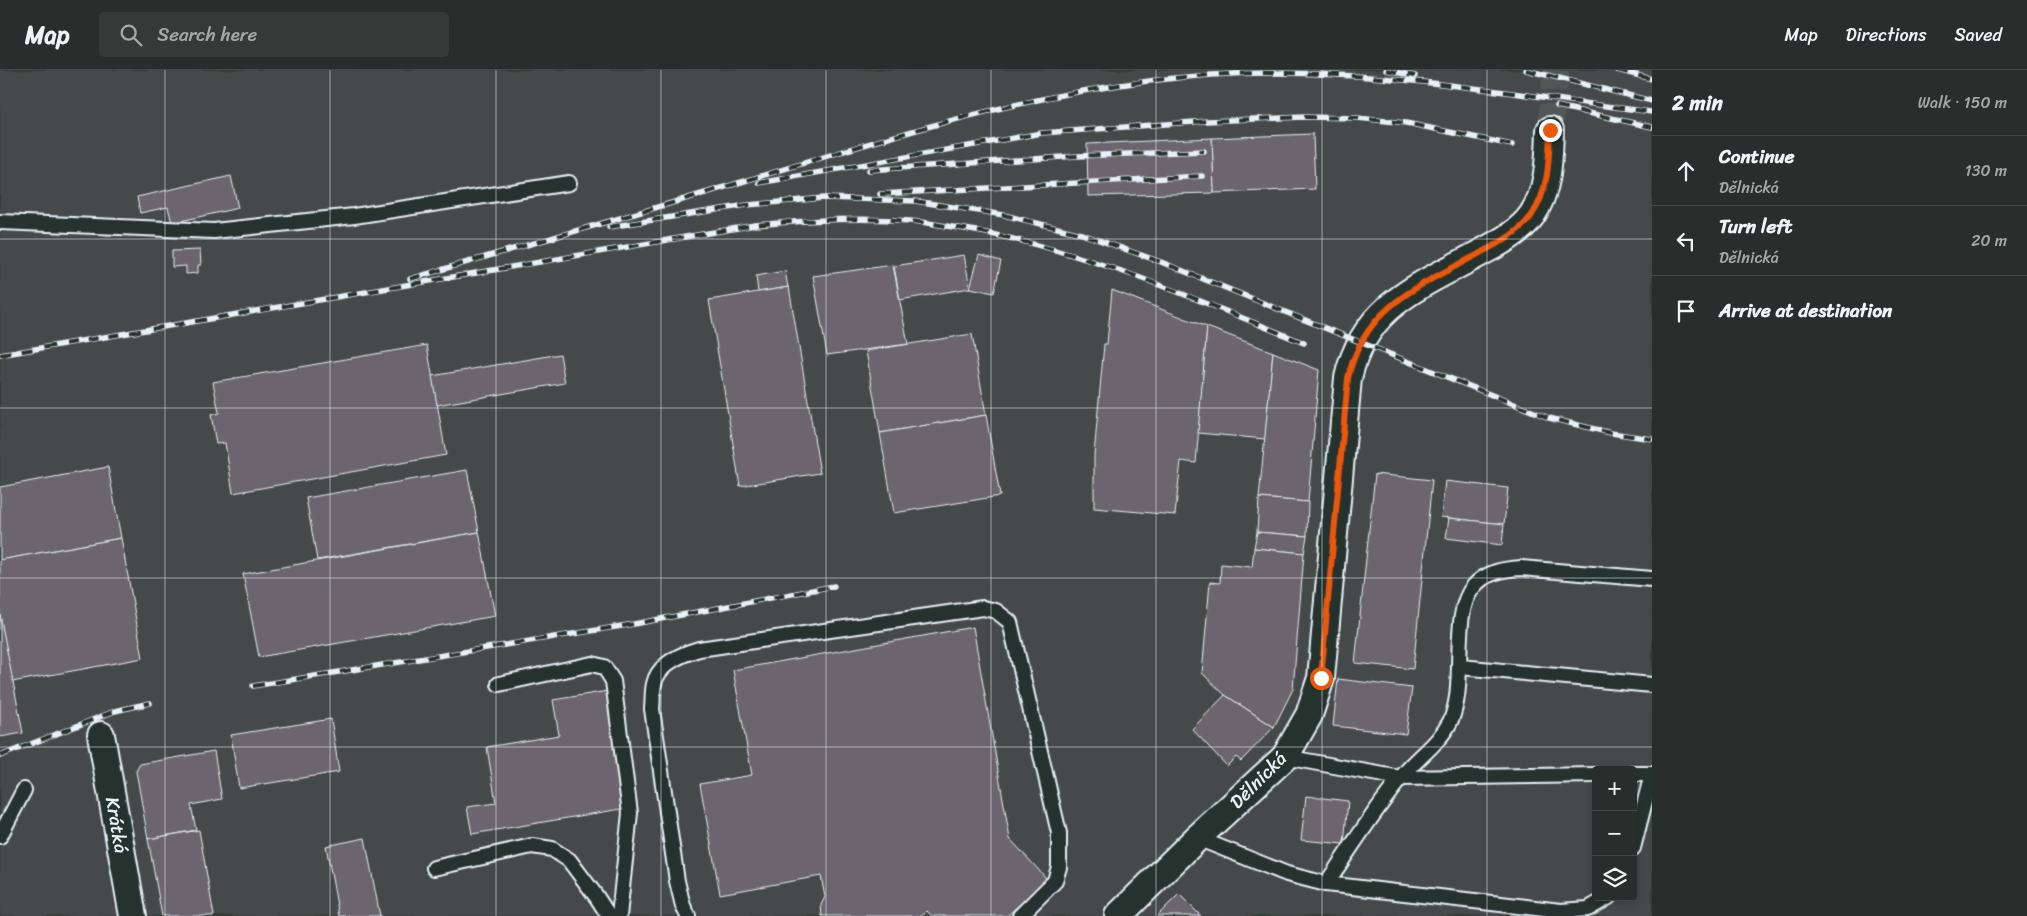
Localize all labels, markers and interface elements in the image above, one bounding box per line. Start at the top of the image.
search box [99,12,449,57]
text: Map [25,14,69,56]
text: Search here [157,18,257,51]
text: Map [1785,19,1818,51]
text: Directions [1846,19,1927,51]
text: Saved [1955,19,2002,51]
icon: search [117,21,145,49]
text: 2 min [1672,84,1723,122]
text: Walk · 150 m [1918,88,2007,117]
route end [1539,119,1562,142]
text: Continue [1719,140,1795,173]
text: 130 m [1965,156,2007,185]
icon: ahead [1672,157,1700,185]
text: Dělnická [1719,173,1779,202]
text: Turn left [1719,210,1792,243]
text: 20 m [1971,226,2007,255]
icon: left [1672,227,1700,255]
text: Dělnická [1719,243,1779,272]
text: Arrive at destination [1719,294,1892,327]
icon: arrive [1672,297,1700,325]
route start [1310,667,1333,690]
street label: Dělnická [1221,743,1295,817]
map controls [1592,766,1637,901]
button: + [1592,766,1637,811]
street label: Krátká [96,794,138,856]
button: − [1592,811,1637,856]
button: layers [1592,856,1637,901]

